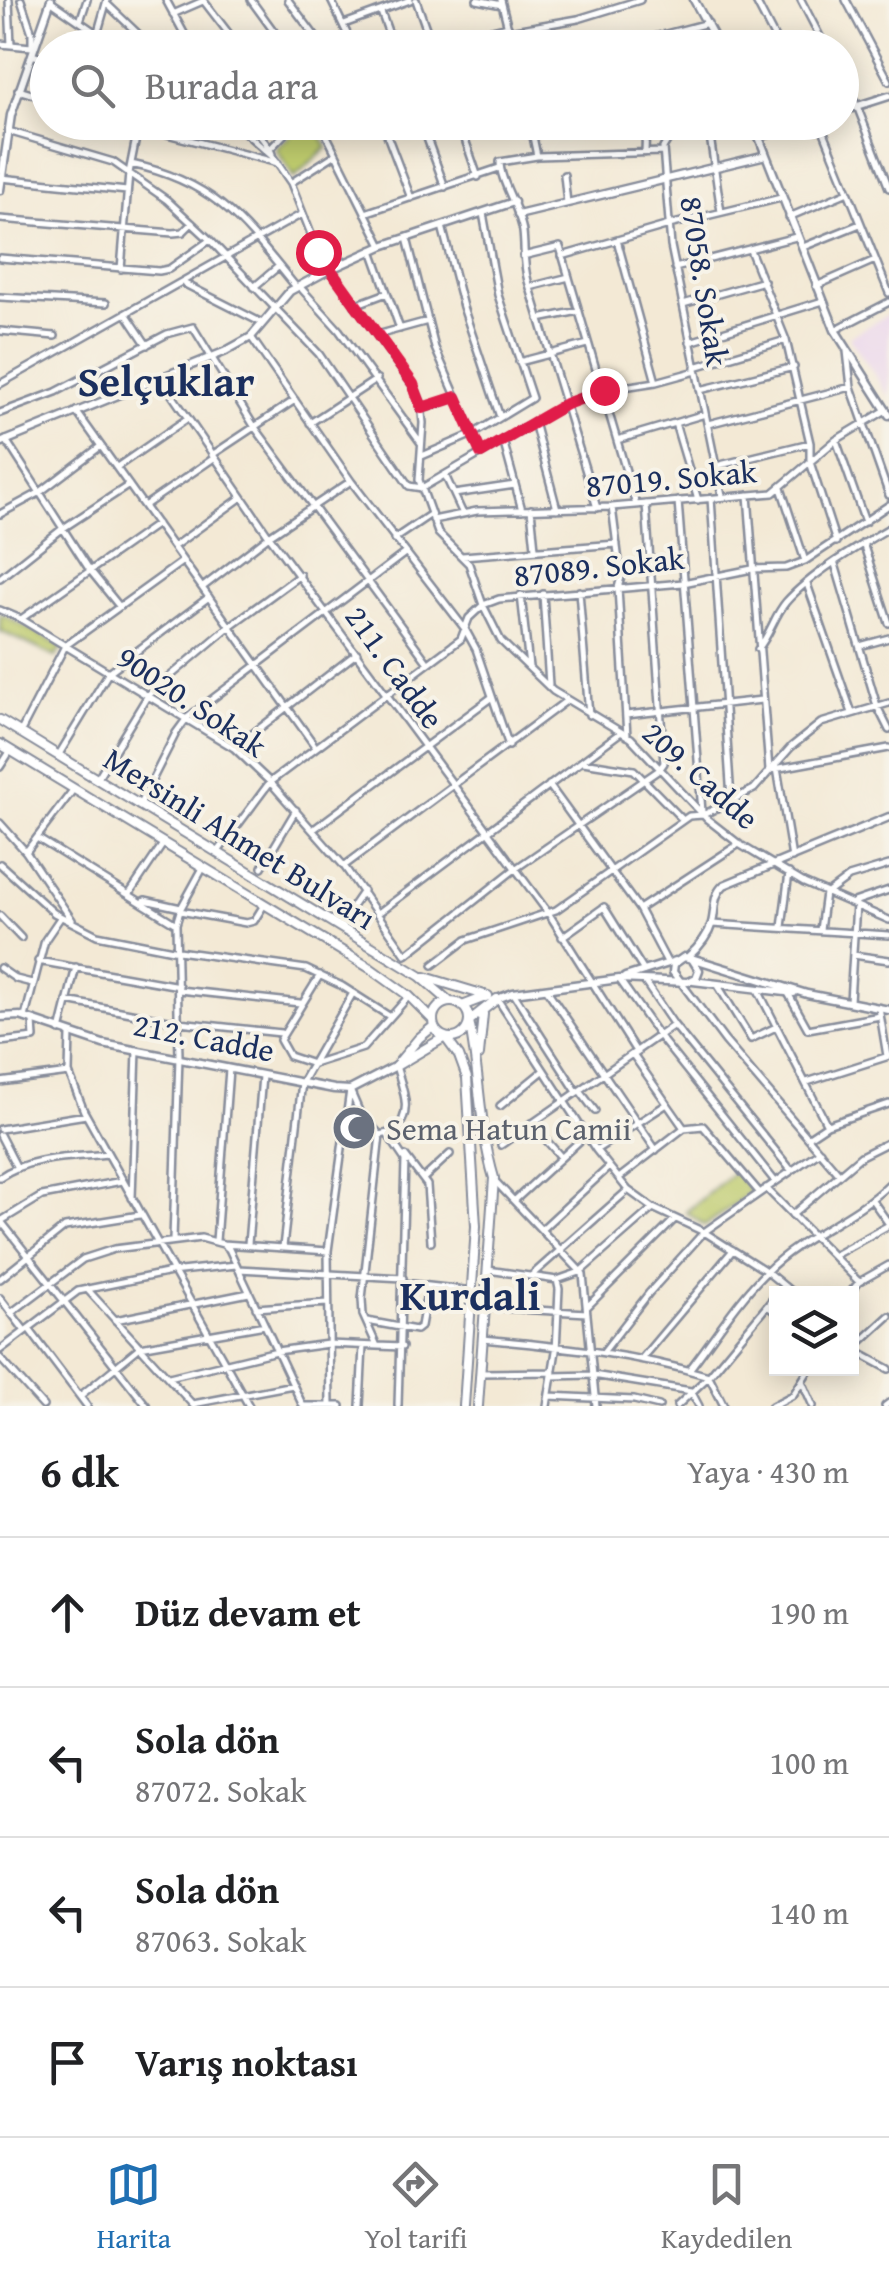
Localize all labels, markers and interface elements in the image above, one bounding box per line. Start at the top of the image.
search box [30,30,859,140]
text: Burada ara [145,57,318,113]
icon: search [65,58,120,113]
street label: 87058. Sokak [668,193,742,370]
route start [296,230,342,276]
district label: Selçuklar [78,350,254,411]
route end [582,368,628,414]
street label: 87019. Sokak [584,447,759,509]
street label: 87089. Sokak [511,534,687,598]
street label: 211. Cadde [334,595,456,739]
street label: 90020. Sokak [108,634,277,769]
street label: 209. Cadde [632,710,770,840]
street label: Mersinli Ahmet Bulvarı [95,735,385,941]
street label: 212. Cadde [129,1000,279,1074]
mosque icon: Sema Hatun Camii [331,1105,377,1151]
place label: Sema Hatun Camii [386,1105,632,1152]
district label: Kurdali [399,1264,541,1325]
map controls [769,1286,859,1376]
button: layers [769,1286,859,1376]
text: 6 dk [40,1441,119,1502]
text: Yaya · 430 m [687,1448,849,1495]
text: Düz devam et [135,1584,361,1640]
icon: ahead [40,1585,95,1640]
text: 190 m [770,1589,849,1636]
text: Sola dön [135,1711,279,1767]
icon: left [40,1735,95,1790]
text: 100 m [770,1739,849,1786]
text: 87072. Sokak [135,1767,306,1814]
text: Sola dön [135,1861,279,1917]
icon: left [40,1885,95,1940]
text: 140 m [770,1889,849,1936]
text: 87063. Sokak [135,1917,306,1964]
text: Varış noktası [135,2034,358,2090]
icon: arrive [40,2035,95,2090]
tab: Harita [97,2157,171,2258]
tab: Yol tarifi [365,2157,467,2258]
tab: Kaydedilen [661,2157,792,2258]

